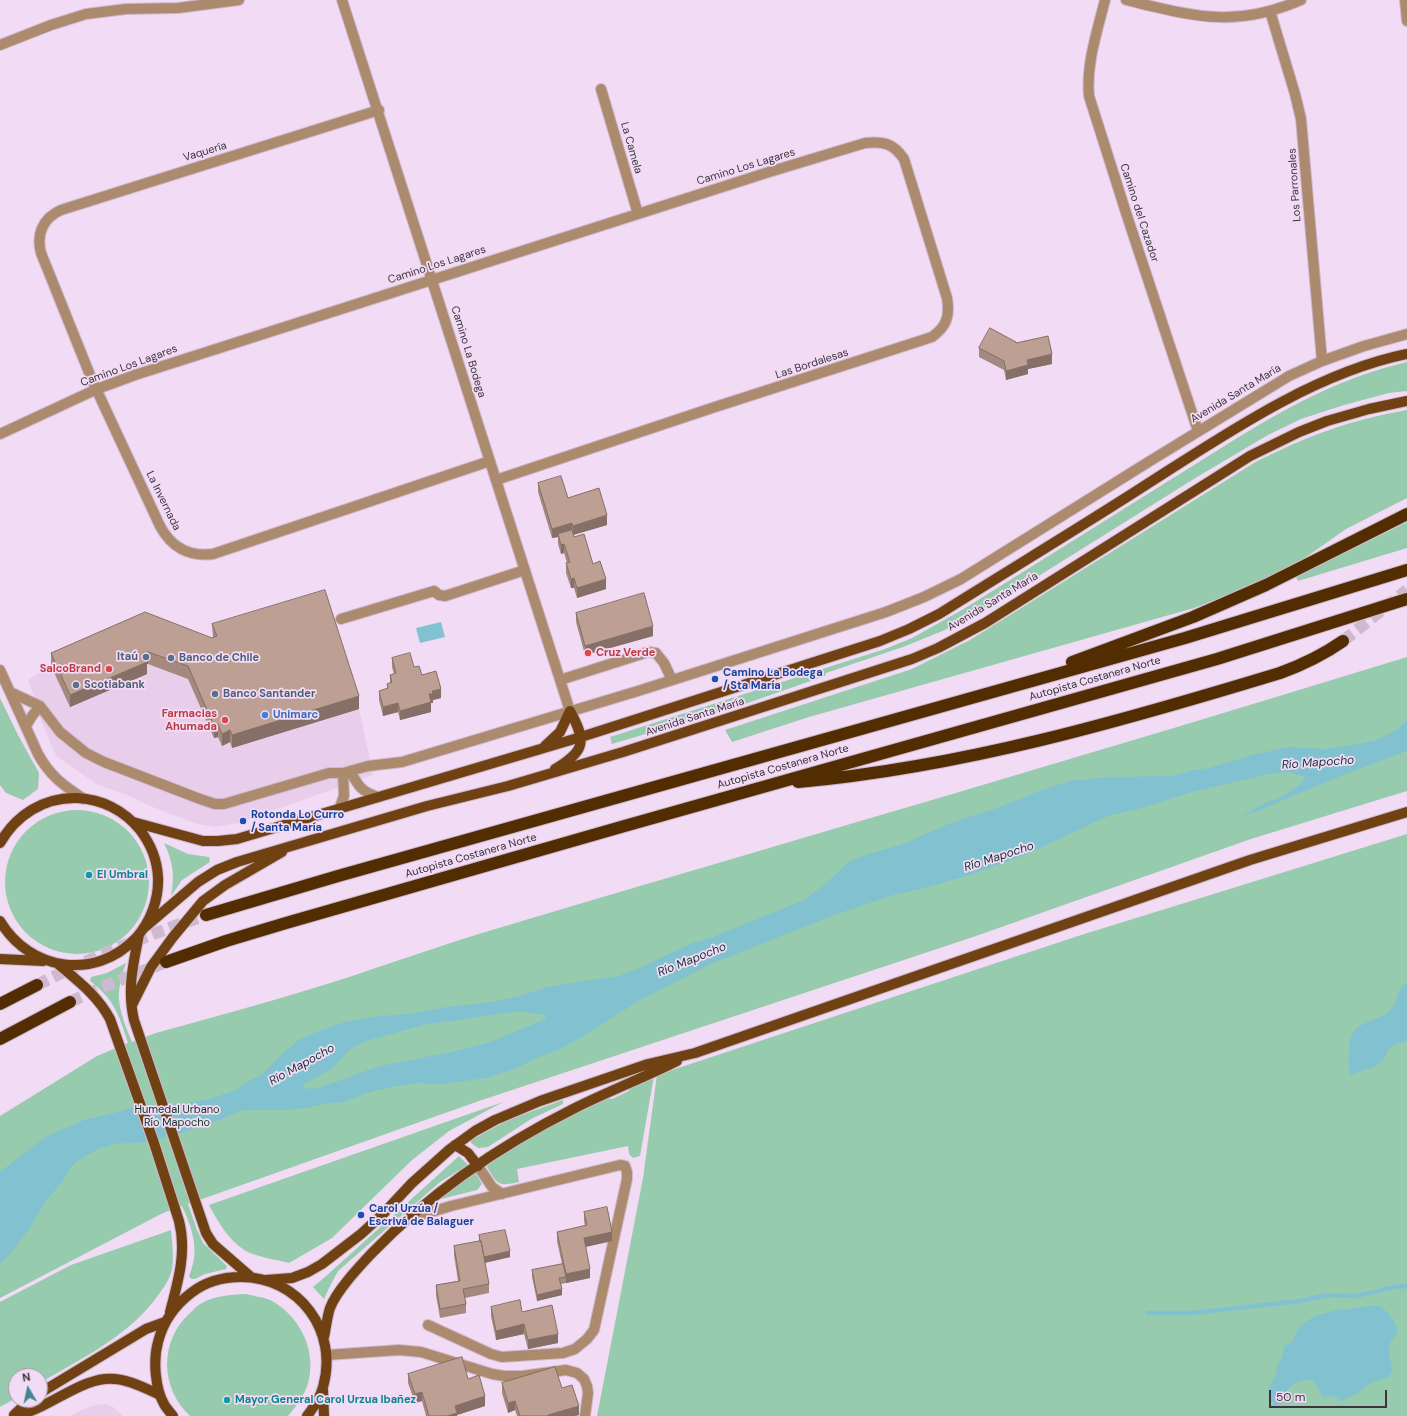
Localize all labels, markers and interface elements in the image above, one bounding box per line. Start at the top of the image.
street label: La Camela [617,121,645,175]
street label: Vaquería [182,139,228,165]
street label: Camino Los Lagares [695,146,797,188]
street label: Los Parronales [1286,148,1304,222]
street label: Camino del Cazador [1117,162,1161,264]
street label: Camino Los Lagares [386,243,488,287]
street label: Camino La Bodega [448,305,488,399]
street label: Camino Los Lagares [79,342,179,390]
street label: Las Bordalesas [774,346,850,382]
street label: Avenida Santa María [1188,362,1284,426]
street label: La Invernada [143,469,183,533]
street label: Avenida Santa María [945,570,1041,634]
place label: Cruz Verde [596,646,655,660]
marker: Cruz Verde [583,648,593,658]
place label: Itaú [117,650,138,664]
place label: Banco de Chile [179,651,259,665]
marker: Itaú [141,652,151,662]
marker: Banco de Chile [166,653,176,663]
street label: Autopista Costanera Norte [1028,654,1162,704]
place label: SalcoBrand [40,662,101,676]
marker: SalcoBrand [104,664,114,674]
place label: Camino La Bodega / Sta María [723,666,823,692]
marker: Camino La Bodega / Sta María [710,674,720,684]
place label: Scotiabank [84,678,145,692]
marker: Scotiabank [71,680,81,690]
place label: Banco Santander [223,687,315,701]
marker: Banco Santander [210,689,220,699]
street label: Avenida Santa María [644,695,746,739]
place label: Farmacias Ahumada [162,707,217,733]
place label: Unimarc [273,708,318,722]
marker: Unimarc [260,710,270,720]
marker: Farmacias Ahumada [220,715,230,725]
street label: Autopista Costanera Norte [716,742,850,792]
water label: Río Mapocho [1281,753,1355,773]
place label: Rotonda Lo Curro / Santa María [251,808,344,834]
marker: Rotonda Lo Curro / Santa María [238,816,248,826]
street label: Autopista Costanera Norte [404,831,538,881]
water label: Río Mapocho [962,839,1036,875]
place label: El Umbral [97,868,148,882]
marker: El Umbral [84,870,94,880]
water label: Río Mapocho [656,940,728,980]
water label: Río Mapocho [267,1041,337,1089]
park label: Humedal Urbano Río Mapocho [134,1103,220,1129]
place label: Carol Urzúa / Escrivá de Balaguer [369,1202,474,1228]
marker: Carol Urzúa / Escrivá de Balaguer [356,1210,366,1220]
north arrow [8,1368,48,1408]
text: N [21,1370,31,1385]
scale bar [1271,1382,1389,1408]
text: 50 m [1276,1389,1305,1405]
place label: Mayor General Carol Urzua Ibañez [235,1393,416,1407]
marker: Mayor General Carol Urzua Ibañez [222,1395,232,1405]

